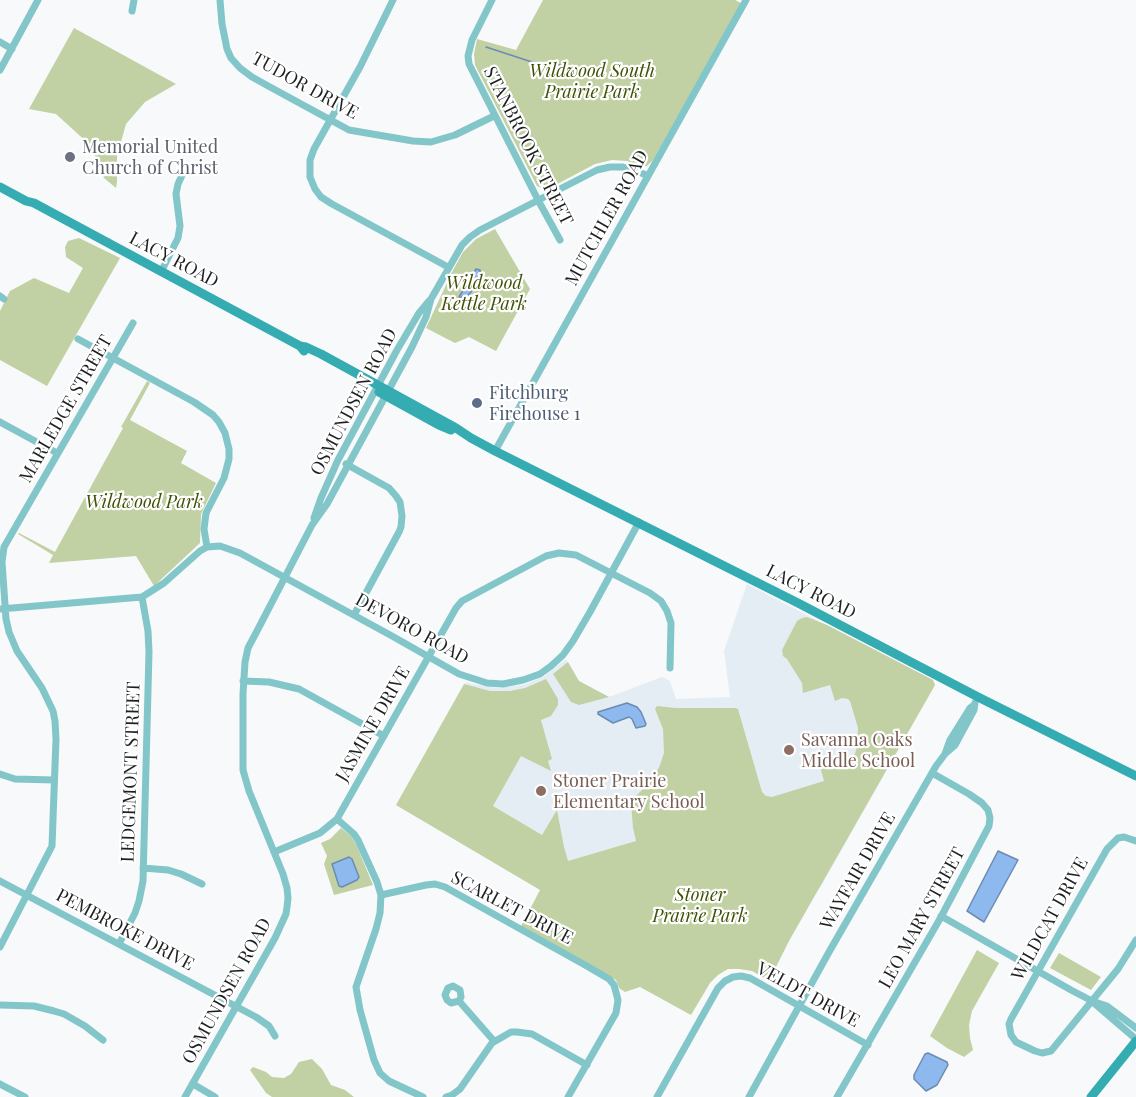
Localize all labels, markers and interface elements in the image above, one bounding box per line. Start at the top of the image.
street label: TUDOR DRIVE [248,48,362,124]
park label: Wildwood South Prairie Park [529,60,655,103]
street label: STANBROOK STREET [479,63,577,229]
place label: Memorial United Church of Christ [82,136,218,178]
street label: MUTCHLER ROAD [561,146,653,290]
marker: Memorial United Church of Christ [63,150,77,164]
street label: LACY ROAD [126,227,222,293]
park label: Wildwood Kettle Park [441,272,527,314]
street label: OSMUNDSEN ROAD [306,325,402,479]
street label: MARLEDGE STREET [15,331,117,487]
place label: Fitchburg Firehouse 1 [489,382,580,424]
marker: Fitchburg Firehouse 1 [470,396,484,410]
park label: Wildwood Park [85,491,203,513]
street label: LACY ROAD [762,560,860,624]
street label: DEVORO ROAD [352,589,472,669]
street label: JASMINE DRIVE [331,662,415,786]
street label: LEDGEMONT STREET [117,681,145,863]
place label: Savanna Oaks Middle School [801,729,915,771]
marker: Savanna Oaks Middle School [782,743,796,757]
place label: Stoner Prairie Elementary School [553,770,705,812]
marker: Stoner Prairie Elementary School [534,784,548,798]
street label: WAYFAIR DRIVE [816,808,900,934]
street label: LEO MARY STREET [874,844,970,992]
street label: WILDCAT DRIVE [1007,854,1093,984]
street label: SCARLET DRIVE [447,867,577,949]
street label: PEMBROKE DRIVE [52,884,198,976]
park label: Stoner Prairie Park [653,884,747,926]
street label: OSMUNDSEN ROAD [178,914,276,1068]
street label: VELDT DRIVE [753,958,863,1032]

